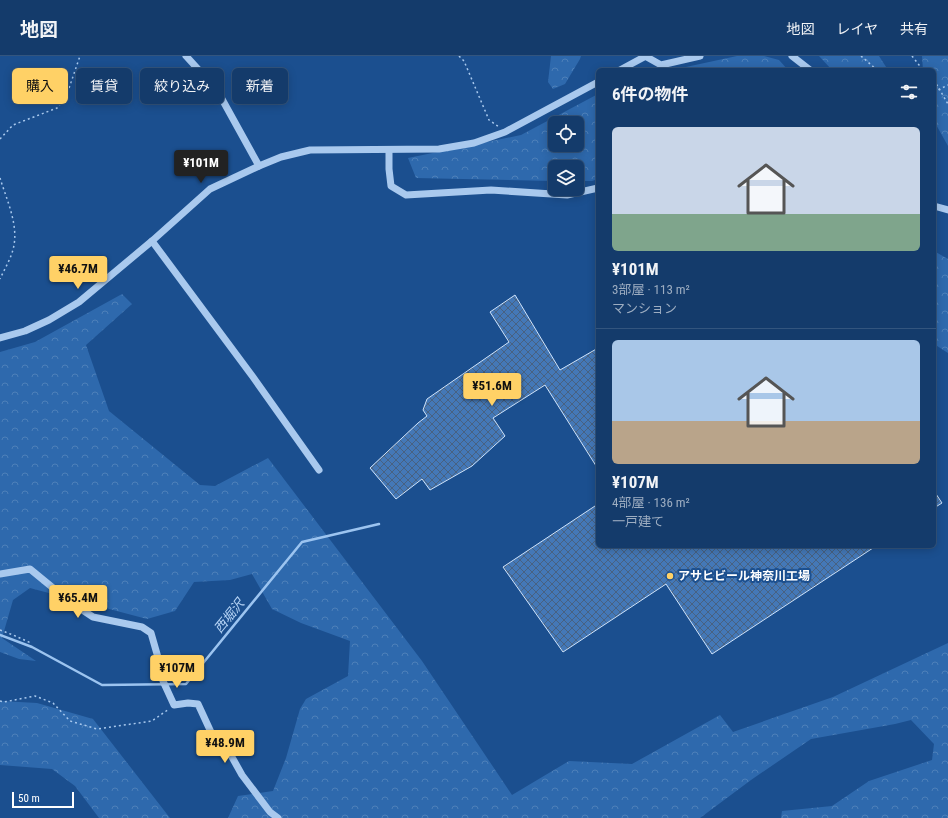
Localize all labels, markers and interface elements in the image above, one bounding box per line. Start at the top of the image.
text: 地図 [20,18,58,41]
text: 地図 [786,21,814,37]
text: レイヤ [836,21,878,37]
text: 共有 [900,21,928,37]
chip: 購入 [12,68,68,104]
chip: 賃貸 [76,68,132,104]
chip: 絞り込み [140,68,224,104]
chip: 新着 [232,68,288,104]
icon: filters [898,81,920,103]
text: 6件の物件 [612,84,689,104]
map controls [548,116,584,196]
button: locate [548,116,584,152]
pin: ¥101M [173,150,229,184]
icon: home [730,153,802,225]
text: ¥101M [183,155,219,170]
button: layers [548,160,584,196]
pin: ¥46.7M [45,256,111,290]
text: ¥101M [612,259,659,279]
text: ¥46.7M [58,261,98,276]
text: 3部屋 · 113 m² [612,282,690,297]
text: マンション [612,301,677,316]
icon: home [730,366,802,438]
pin: ¥51.6M [459,373,525,407]
text: ¥51.6M [472,378,512,393]
text: ¥107M [612,472,659,492]
text: 4部屋 · 136 m² [612,495,690,510]
text: 一戸建て [612,514,664,529]
place label: アサヒビール神奈川工場 [678,569,810,583]
marker: アサヒビール神奈川工場 [665,571,675,581]
pin: ¥65.4M [45,585,111,619]
text: ¥65.4M [58,590,98,605]
water label: 西堀沢 [211,595,248,636]
pin: ¥107M [149,655,205,689]
text: ¥107M [159,660,195,675]
pin: ¥48.9M [192,730,258,764]
text: ¥48.9M [205,735,245,750]
scale bar [12,790,74,809]
text: 50 m [18,792,40,805]

